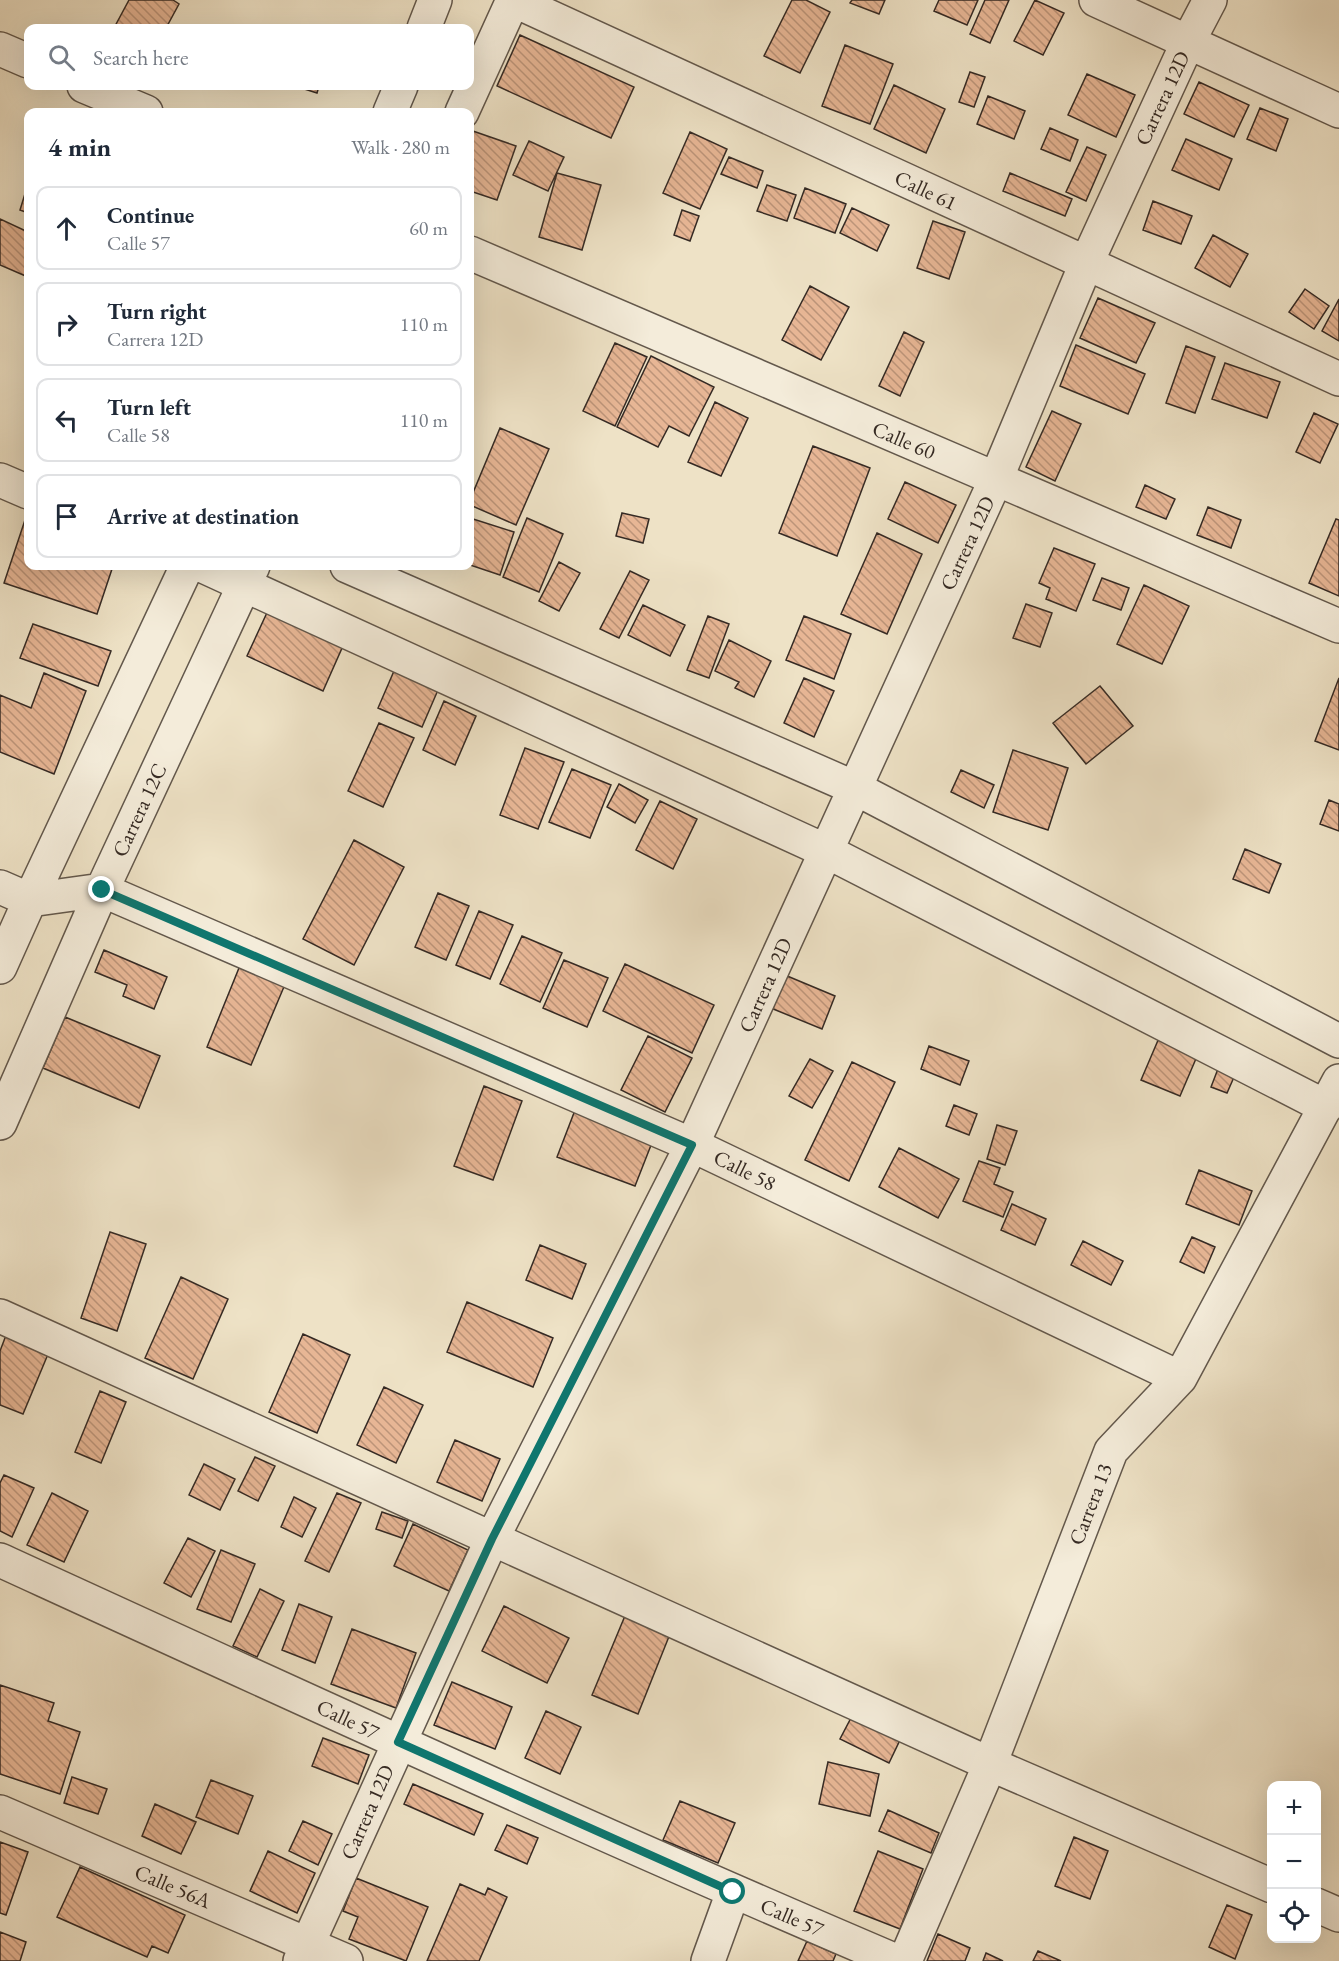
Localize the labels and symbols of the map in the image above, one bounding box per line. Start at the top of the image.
street label: Carrera 12D [1128,46,1196,150]
street label: Calle 61 [890,164,962,216]
street label: Calle 60 [868,415,940,465]
street label: Carrera 12D [933,491,1001,595]
street label: Carrera 12C [106,759,172,861]
route end [88,876,114,902]
street label: Carrera 12D [732,933,798,1037]
street label: Calle 58 [709,1143,781,1197]
street label: Carrera 13 [1062,1459,1118,1549]
street label: Calle 57 [312,1693,384,1746]
street label: Carrera 12D [334,1760,400,1864]
street label: Calle 56A [131,1858,216,1914]
route start [719,1878,745,1904]
street label: Calle 57 [756,1892,828,1943]

